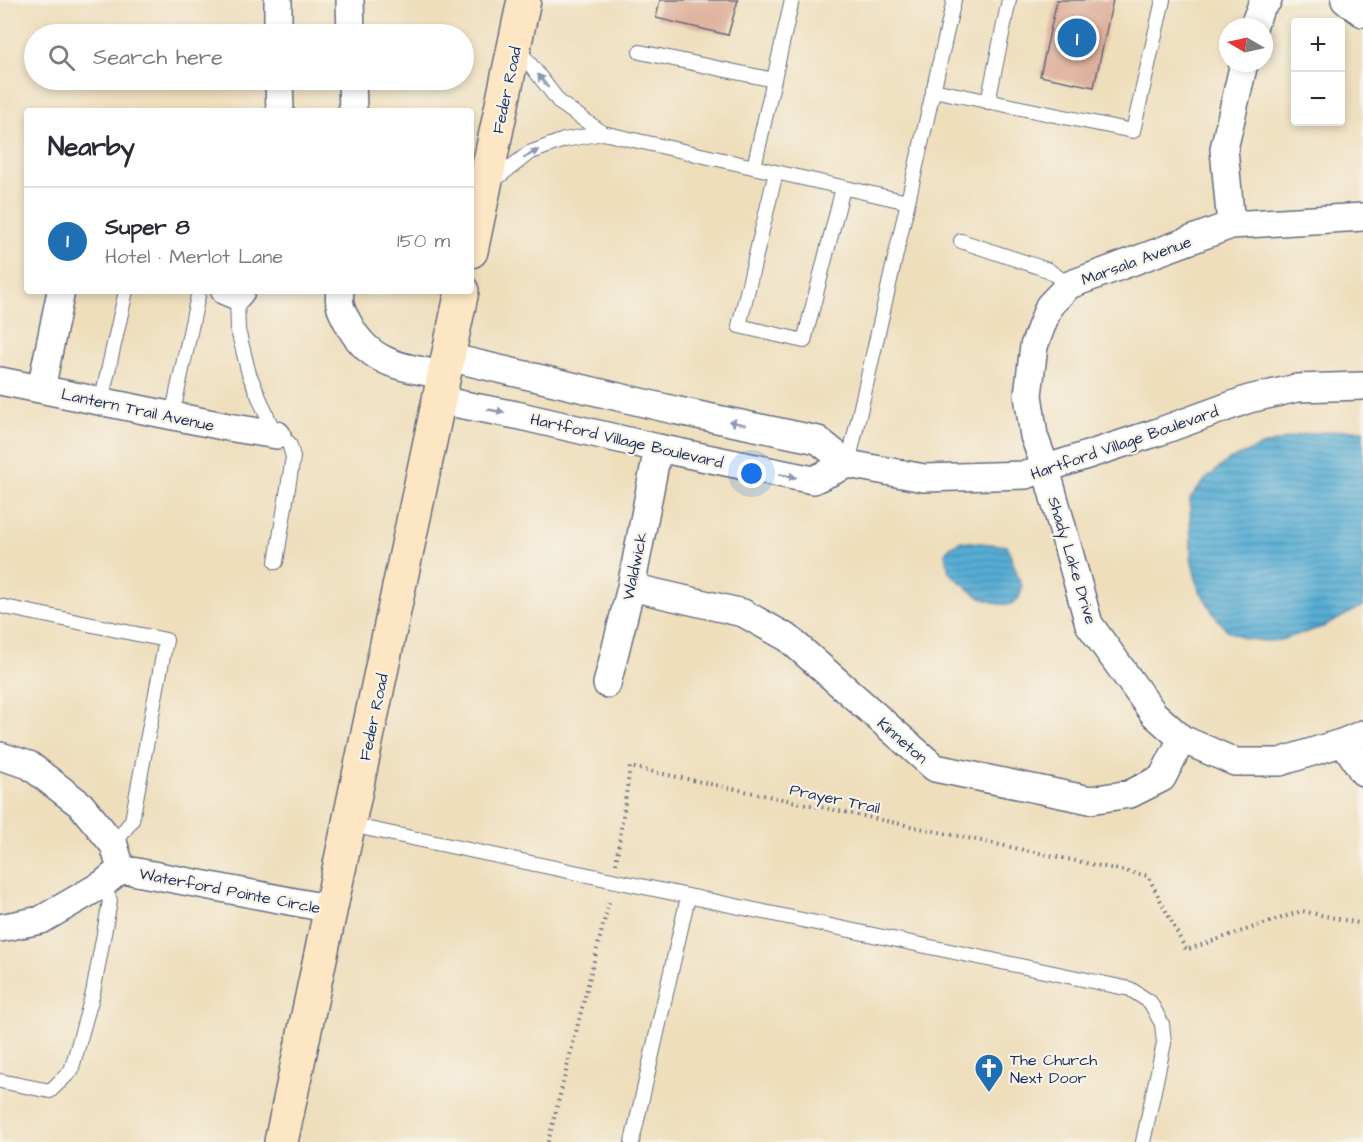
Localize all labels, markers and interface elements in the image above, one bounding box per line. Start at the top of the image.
pin: 1 [1058,15,1096,60]
north arrow [1219,18,1273,72]
map controls [1291,18,1345,126]
button: + [1291,18,1345,72]
search box [24,24,474,90]
icon: search [45,41,78,74]
text: Search here [93,42,223,73]
street label: Feder Road [487,45,527,136]
button: − [1291,72,1345,126]
one-way arrow [537,73,550,89]
text: Nearby [48,129,135,165]
one-way arrow [523,149,540,159]
text: Super 8 [105,212,190,243]
text: 1 [66,227,69,255]
text: 150 m [397,227,450,255]
street label: Marsala Avenue [1078,231,1195,291]
text: Hotel · Merlot Lane [105,243,283,271]
street label: Lantern Trail Avenue [59,383,217,437]
street label: Hartford Village Boulevard [1028,400,1221,486]
one-way arrow [486,407,505,416]
street label: Hartford Village Boulevard [528,408,725,475]
one-way arrow [728,418,747,427]
your location [737,459,766,488]
one-way arrow [779,472,798,481]
street label: Shady Lake Drive [1041,494,1102,627]
street label: Waldwick [617,530,653,602]
street label: Feder Road [354,672,394,763]
street label: Kinneton [872,713,932,769]
street label: Prayer Trail [787,779,882,820]
street label: Waterford Pointe Circle [137,863,323,919]
place label: The Church Next Door [1010,1049,1097,1089]
church icon: The Church Next Door [973,1052,1005,1094]

